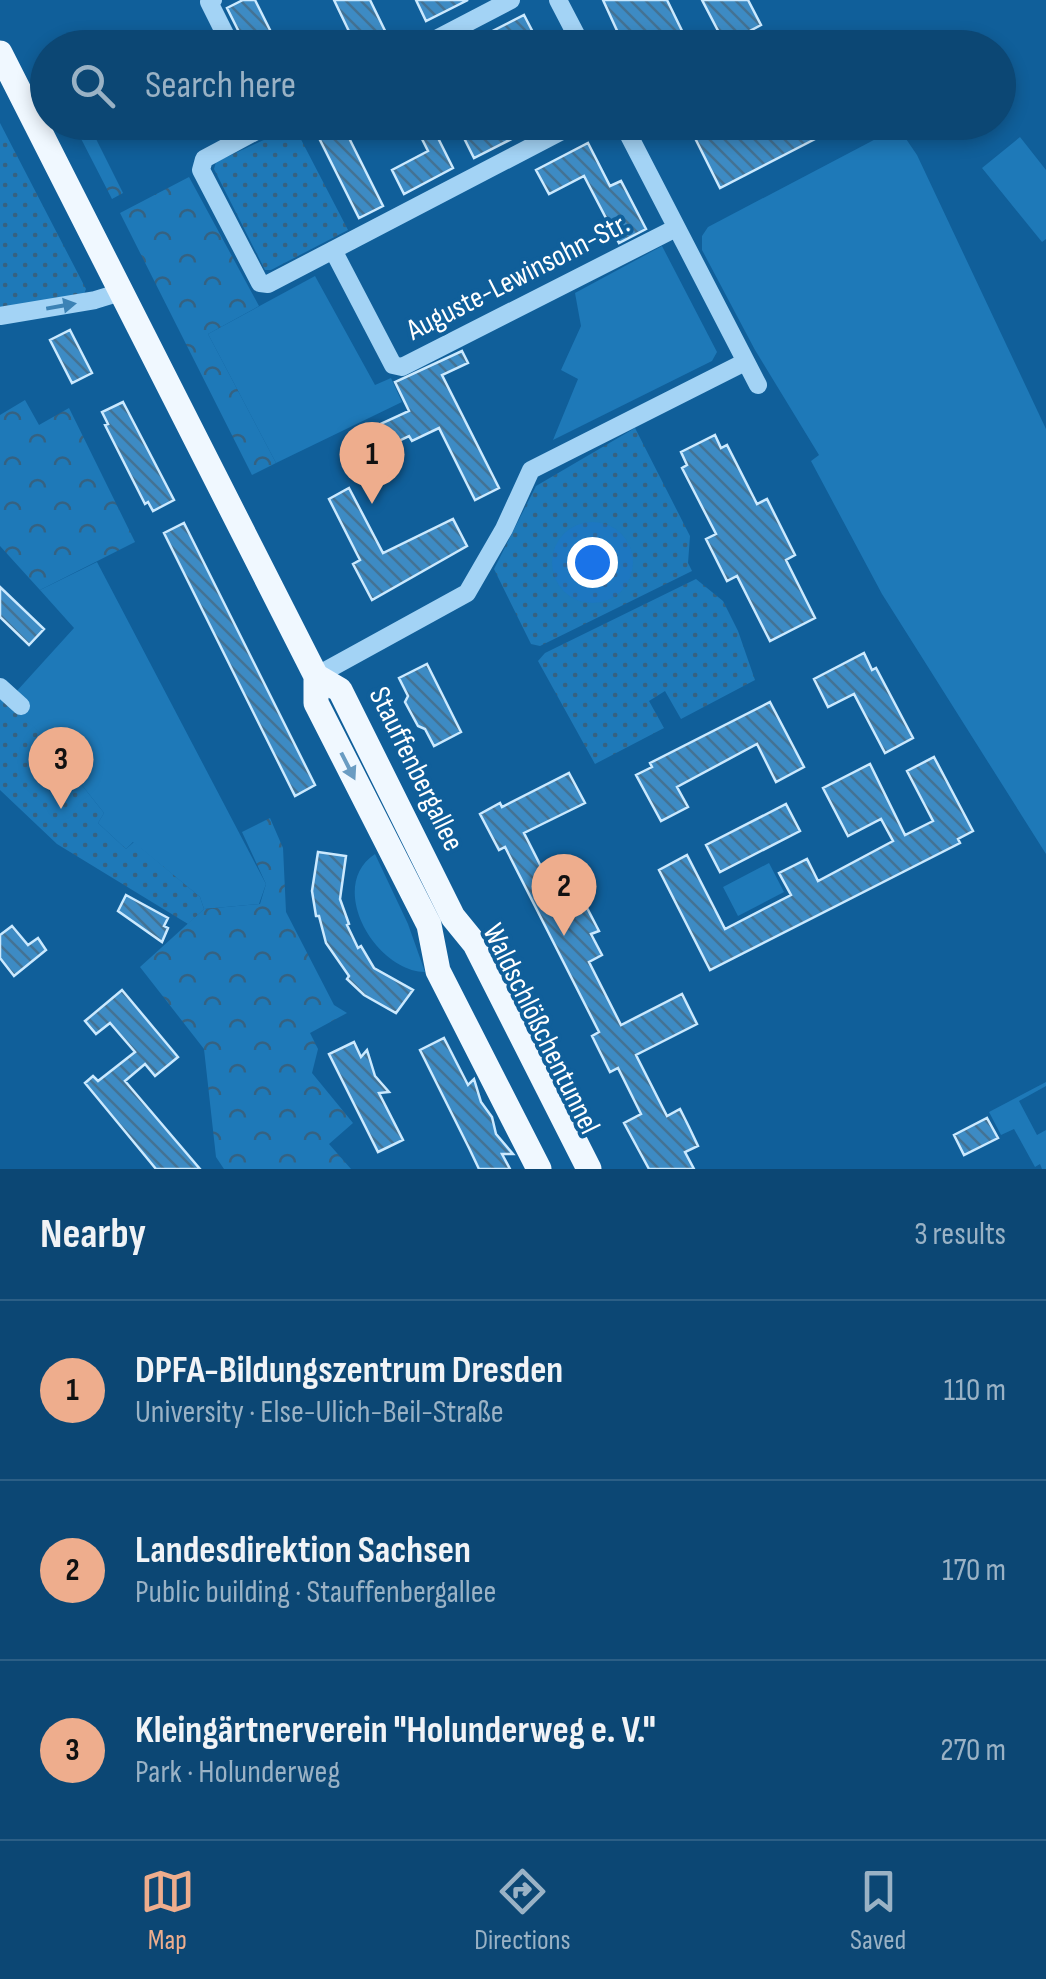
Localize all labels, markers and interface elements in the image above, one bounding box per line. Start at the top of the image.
search box [30,30,1016,140]
icon: search [65,58,120,113]
text: Search here [145,63,296,108]
street label: Auguste-Lewinsohn-Str. [400,205,635,349]
one-way arrow [46,298,77,313]
pin: 1 [340,422,404,504]
your location [567,537,618,588]
street label: Stauffenbergallee [361,681,471,857]
pin: 3 [28,726,94,809]
one-way arrow [339,751,356,780]
pin: 2 [532,854,596,936]
street label: Waldschlößchentunnel [475,918,607,1140]
text: Nearby [40,1209,146,1260]
text: 3 results [914,1215,1006,1254]
text: DPFA-Bildungszentrum Dresden [135,1348,563,1393]
text: 1 [66,1371,79,1410]
text: 110 m [944,1371,1006,1410]
text: University · Else-Ulich-Beil-Straße [135,1393,504,1432]
text: Landesdirektion Sachsen [135,1528,471,1573]
text: 2 [65,1551,80,1590]
text: 170 m [942,1551,1006,1590]
text: Public building · Stauffenbergallee [135,1573,496,1612]
text: Kleingärtnerverein "Holunderweg e. V." [135,1708,656,1753]
text: 3 [65,1731,80,1770]
text: 270 m [940,1731,1006,1770]
text: Park · Holunderweg [135,1753,340,1792]
tab: Map [140,1864,195,1957]
tab: Directions [474,1864,571,1957]
tab: Saved [850,1864,906,1957]

